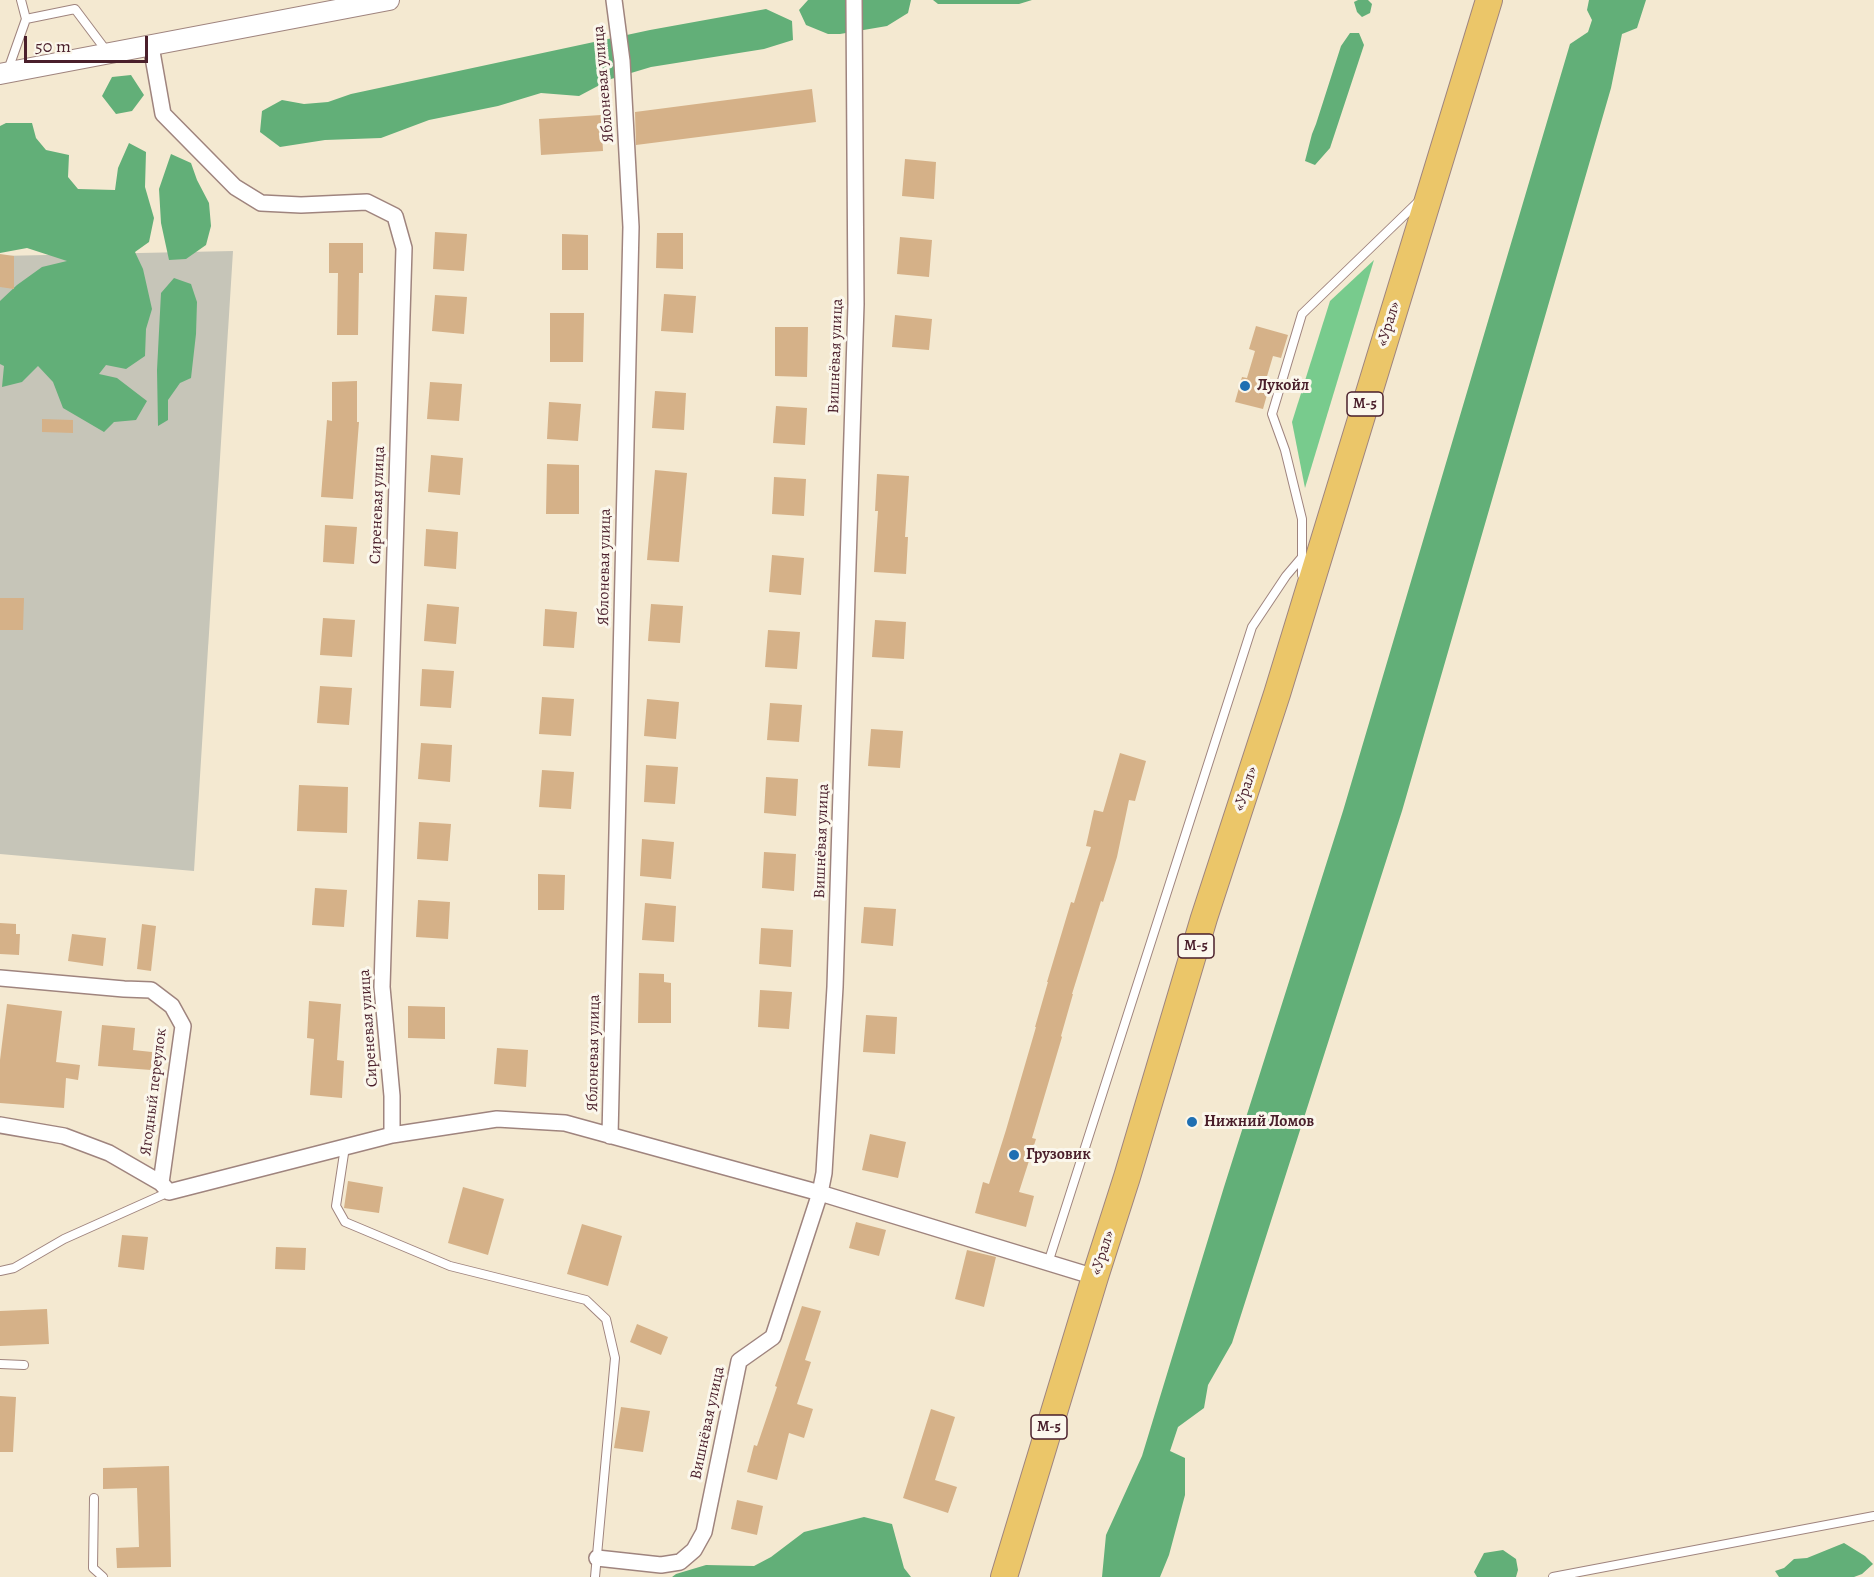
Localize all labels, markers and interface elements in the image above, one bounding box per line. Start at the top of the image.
scale bar [27,24,152,62]
street label: Яблоневая улица [589,25,619,143]
text: 50 m [35,34,71,58]
street label: Вишнёвая улица [824,298,848,414]
street label: «Урал» [1373,299,1405,349]
place label: Лукойл [1257,376,1309,396]
marker: Лукойл [1238,379,1252,393]
road number: М-5 [1347,392,1383,416]
street label: Сиреневая улица [366,446,390,564]
street label: Яблоневая улица [594,508,616,626]
street label: «Урал» [1230,764,1262,814]
street label: Вишнёвая улица [810,783,834,899]
road number: М-5 [1178,934,1214,958]
street label: Сиреневая улица [355,968,383,1088]
street label: Яблоневая улица [583,994,605,1112]
street label: Ягодный переулок [137,1027,171,1157]
place label: Нижний Ломов [1204,1112,1314,1132]
marker: Нижний Ломов [1185,1115,1199,1129]
place label: Грузовик [1026,1145,1091,1165]
marker: Грузовик [1007,1148,1021,1162]
street label: «Урал» [1087,1228,1119,1278]
street label: Вишнёвая улица [687,1365,729,1481]
road number: М-5 [1031,1415,1067,1439]

